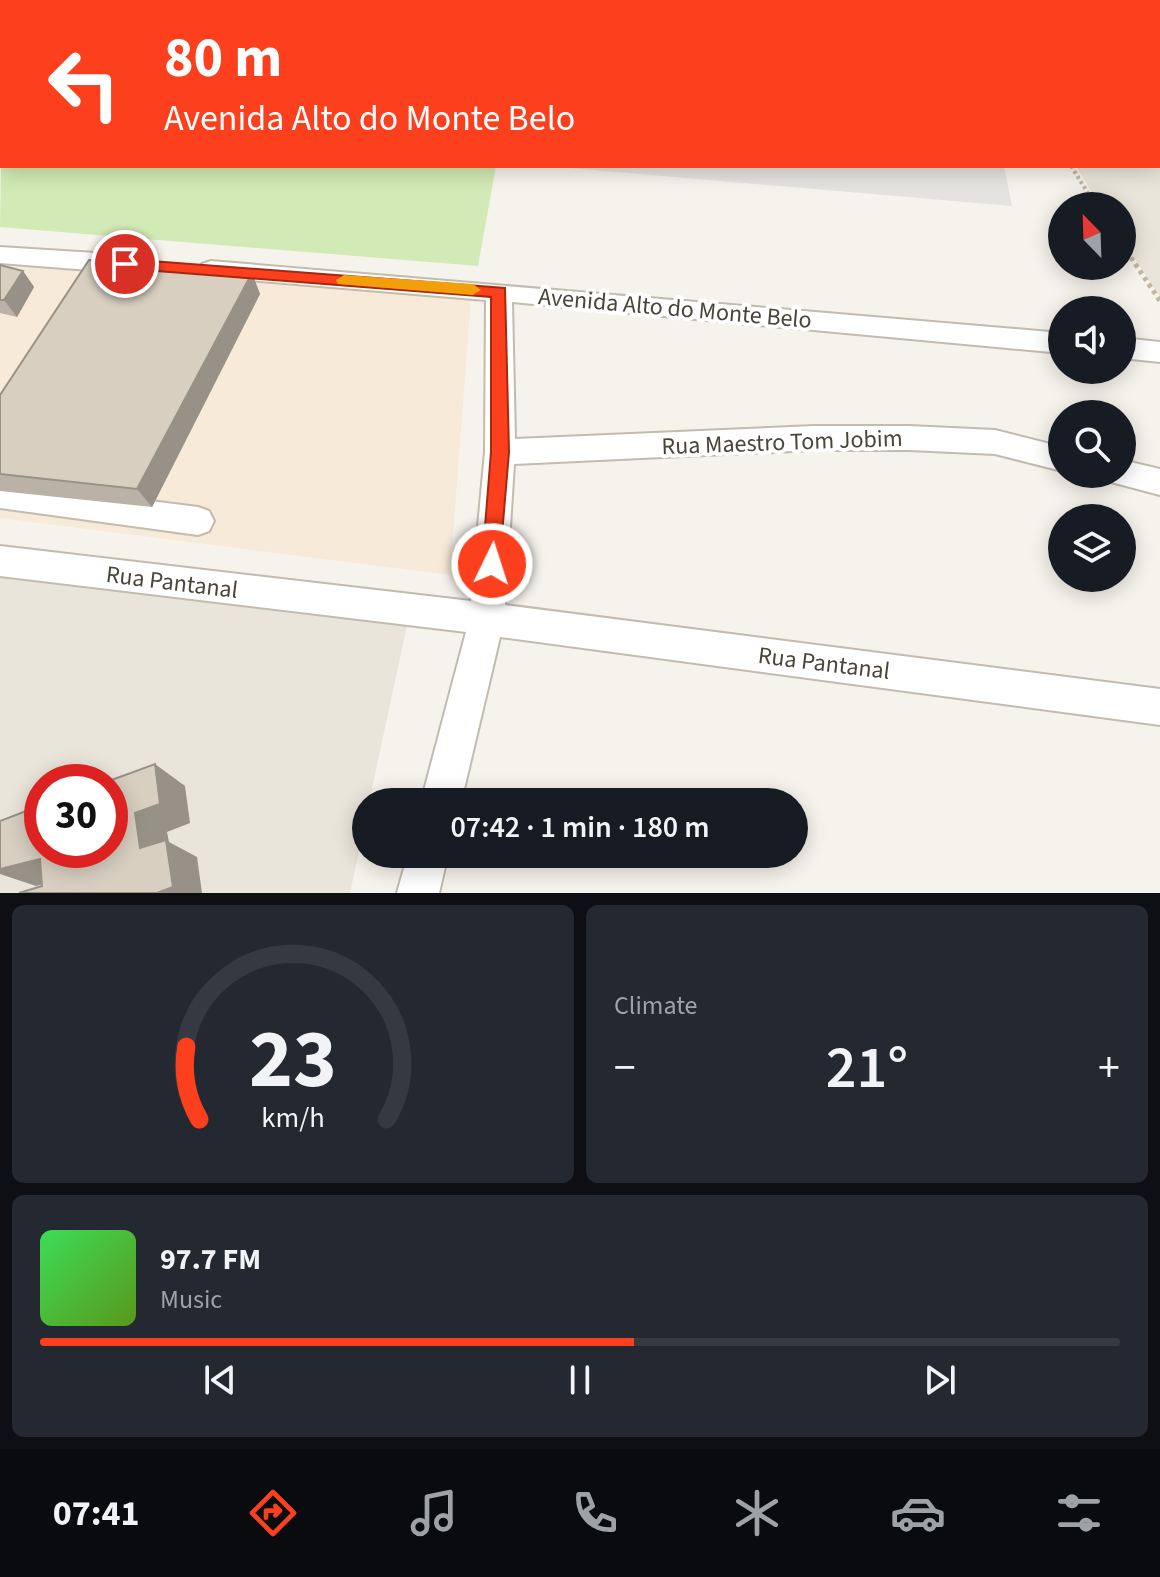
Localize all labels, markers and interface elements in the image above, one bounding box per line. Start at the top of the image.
text: 80 m [164,19,282,98]
icon: left [32,32,136,136]
text: Avenida Alto do Monte Belo [164,93,575,144]
north arrow [1048,192,1136,280]
map controls [1048,192,1136,592]
pin [91,230,159,298]
icon: arrive [103,242,147,286]
street label: Avenida Alto do Monte Belo [537,279,813,338]
button: sound [1048,296,1136,384]
button: search [1048,400,1136,488]
street label: Rua Maestro Tom Jobim [661,421,903,464]
button: layers [1048,504,1136,592]
position arrow [450,522,534,606]
street label: Rua Pantanal [104,557,240,608]
street label: Rua Pantanal [756,638,892,689]
speed limit sign: 30 [24,764,128,868]
text: 07:42 · 1 min · 180 m [450,806,710,849]
text: Climate [614,987,698,1024]
text: 23 [249,1001,337,1119]
text: 21° [826,1026,908,1111]
text: − [614,1037,636,1100]
text: + [1098,1037,1120,1100]
text: km/h [261,1098,325,1138]
text: 97.7 FM [160,1238,261,1281]
text: Music [160,1281,222,1318]
icon: previous [198,1358,242,1402]
icon: pause [558,1358,602,1402]
icon: next [918,1358,962,1402]
icon: directions [245,1485,301,1541]
icon: music [406,1485,462,1541]
icon: phone [567,1485,623,1541]
icon: climate [729,1485,785,1541]
icon: car [890,1485,946,1541]
icon: filters [1051,1485,1107,1541]
text: 07:41 [53,1488,139,1539]

